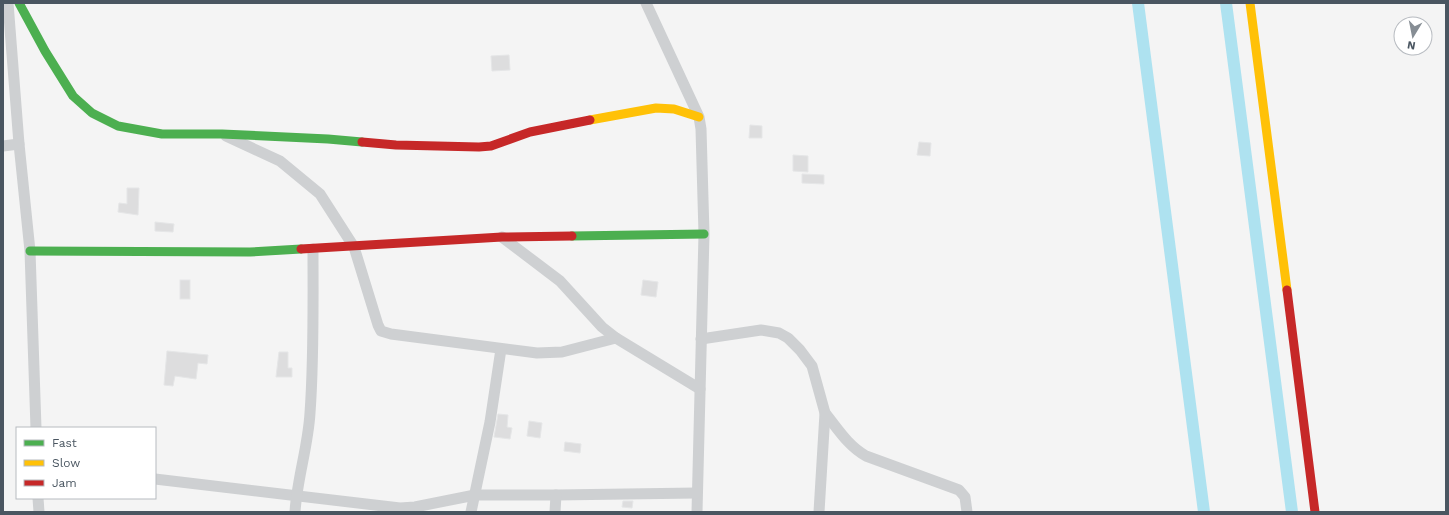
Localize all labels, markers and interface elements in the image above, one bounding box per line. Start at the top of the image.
north arrow [1393,16,1433,56]
text: N [1406,38,1416,52]
legend [16,427,156,499]
text: Fast [52,436,77,450]
text: Slow [52,456,80,470]
text: Jam [52,476,77,490]

